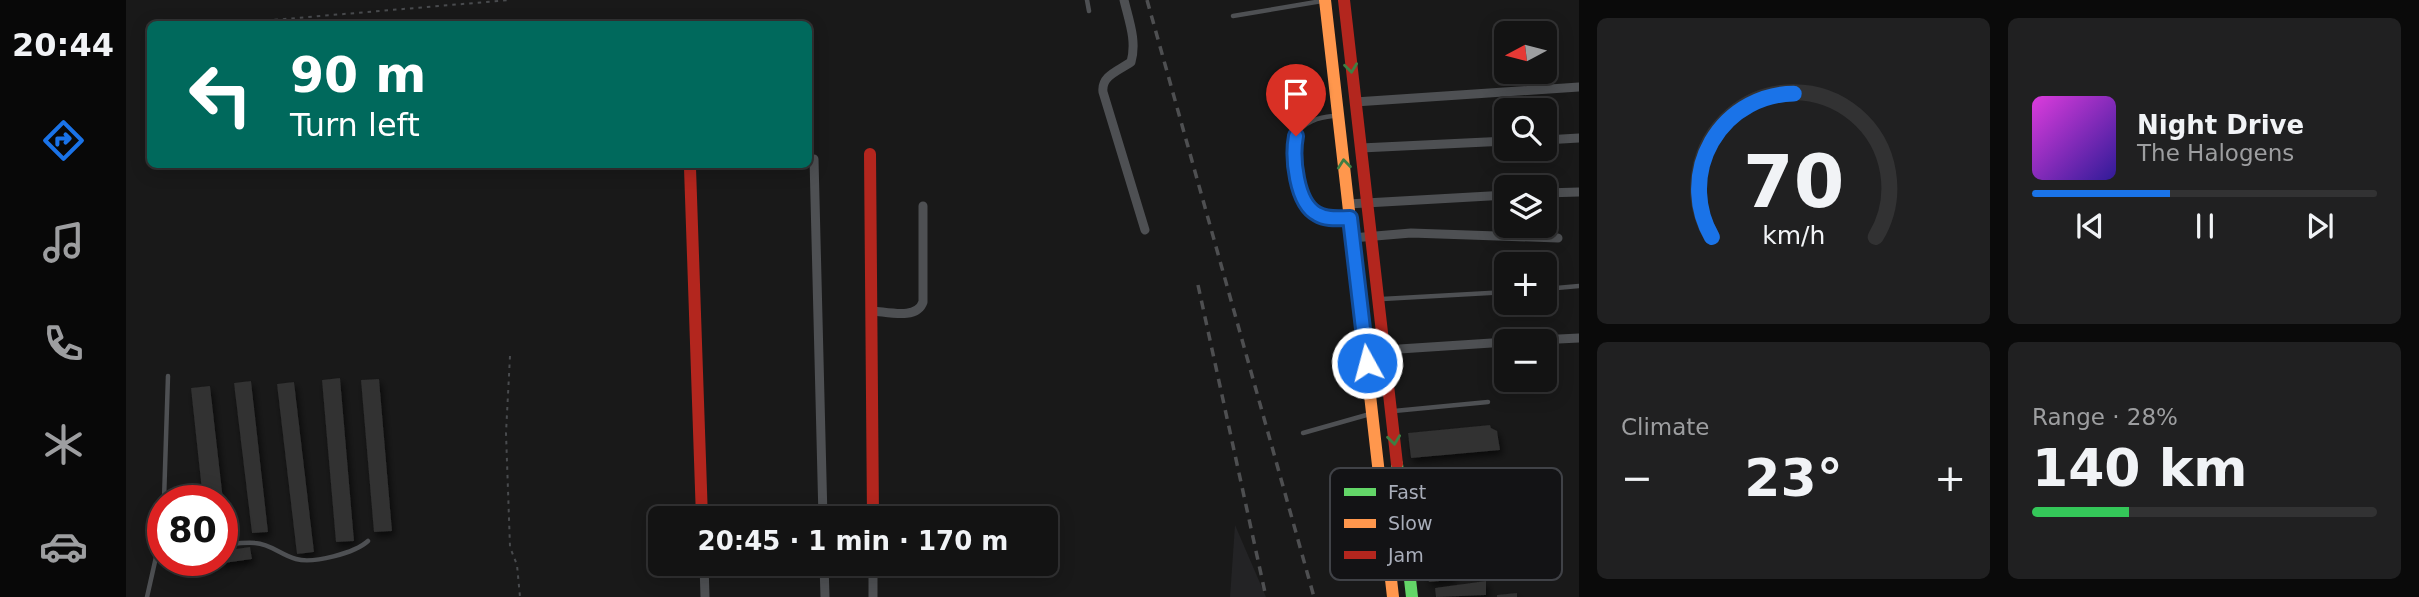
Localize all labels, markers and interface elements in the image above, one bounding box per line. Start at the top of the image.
north arrow [1494,21,1558,84]
map controls [1494,21,1557,392]
text: 20:44 [12,26,114,64]
text: 90 m [290,47,426,104]
icon: left [175,49,266,140]
one-way arrow [1344,62,1359,74]
pin [1266,64,1326,136]
icon: arrive [1277,75,1315,113]
button: search [1494,98,1557,161]
text: Turn left [290,106,420,144]
text: Night Drive [2137,110,2304,140]
icon: directions [39,116,88,165]
text: 70 [1743,139,1844,224]
text: The Halogens [2137,140,2294,166]
one-way arrow [1337,158,1352,169]
button: layers [1494,175,1557,238]
icon: previous [2071,207,2109,245]
icon: pause [2186,207,2224,245]
icon: next [2301,207,2339,245]
icon: music [39,218,88,267]
text: km/h [1762,221,1825,250]
button: + [1494,252,1557,315]
icon: phone [39,319,88,368]
position arrow [1330,326,1404,400]
button: − [1494,329,1557,392]
text: Range · 28% [2032,404,2178,430]
text: Climate [1621,414,1710,440]
icon: climate [39,420,88,469]
one-way arrow [1386,435,1401,446]
text: 140 km [2032,438,2247,498]
text: 23° [1744,448,1843,508]
text: − [1621,456,1653,500]
text: + [1934,456,1966,500]
legend [1330,468,1562,580]
text: Fast [1388,481,1426,503]
speed limit sign: 80 [147,485,238,576]
text: Slow [1388,512,1433,534]
icon: car [39,522,88,571]
text: 20:45 · 1 min · 170 m [698,526,1008,556]
text: Jam [1387,544,1424,566]

